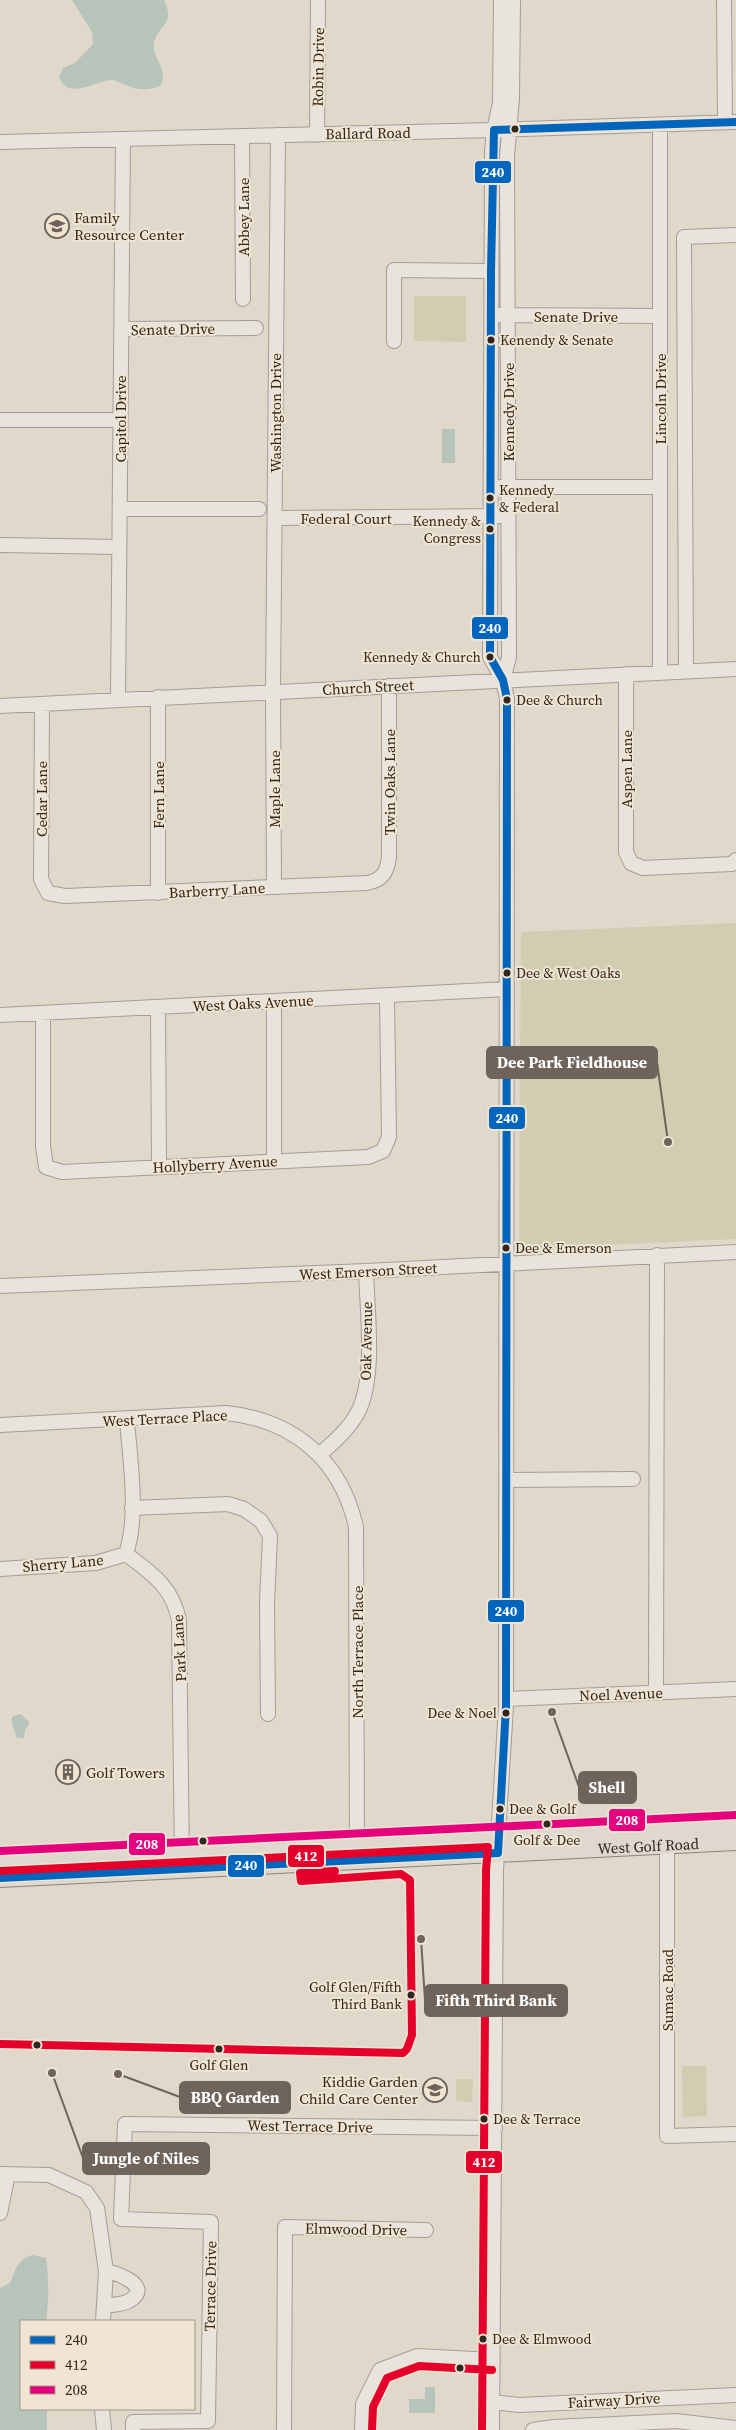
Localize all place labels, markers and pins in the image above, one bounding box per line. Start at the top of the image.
unlabelled marker [510,124,520,134]
place label: Family Resource Center [74,207,185,245]
school or university icon: Family Resource Center [44,213,70,239]
place label: Kenendy & Senate [500,330,613,350]
marker: Kenendy & Senate [486,335,496,345]
place label: Kennedy & Federal [499,480,559,517]
marker: Kennedy & Federal [485,493,495,503]
place label: Kennedy & Congress [412,511,481,548]
marker: Kennedy & Congress [485,524,495,534]
place label: Kennedy & Church [363,647,481,667]
marker: Kennedy & Church [485,652,495,662]
place label: Dee & Church [516,690,603,710]
marker: Dee & Church [502,695,512,705]
place label: Dee & West Oaks [516,963,621,983]
marker: Dee & West Oaks [502,968,512,978]
callout: Dee Park Fieldhouse [487,1047,657,1078]
place label: Dee & Emerson [515,1238,613,1258]
marker: Dee & Emerson [501,1243,511,1253]
place label: Dee & Noel [427,1703,497,1723]
marker: Dee & Noel [501,1708,511,1718]
building icon: Golf Towers [55,1759,81,1785]
place label: Golf Towers [86,1762,165,1783]
callout: Shell [579,1772,636,1803]
place label: Dee & Golf [509,1799,577,1819]
marker: Dee & Golf [495,1804,505,1814]
marker: Golf & Dee [542,1819,552,1829]
place label: Golf & Dee [513,1830,581,1850]
unlabelled marker [198,1836,208,1846]
place label: Golf Glen/Fifth Third Bank [309,1977,402,2014]
callout: Fifth Third Bank [425,1985,567,2016]
marker: Golf Glen/Fifth Third Bank [406,1990,416,2000]
unlabelled marker [32,2040,42,2050]
marker: Golf Glen [214,2044,224,2054]
place label: Golf Glen [190,2055,249,2075]
place label: Kiddie Garden Child Care Center [299,2071,419,2109]
school or university icon: Kiddie Garden Child Care Center [422,2077,448,2103]
callout: BBQ Garden [180,2082,290,2113]
place label: Dee & Terrace [493,2109,581,2129]
marker: Dee & Terrace [479,2114,489,2124]
callout: Jungle of Niles [83,2143,209,2174]
place label: Dee & Elmwood [492,2329,591,2349]
marker: Dee & Elmwood [478,2334,488,2344]
unlabelled marker [455,2363,465,2373]

